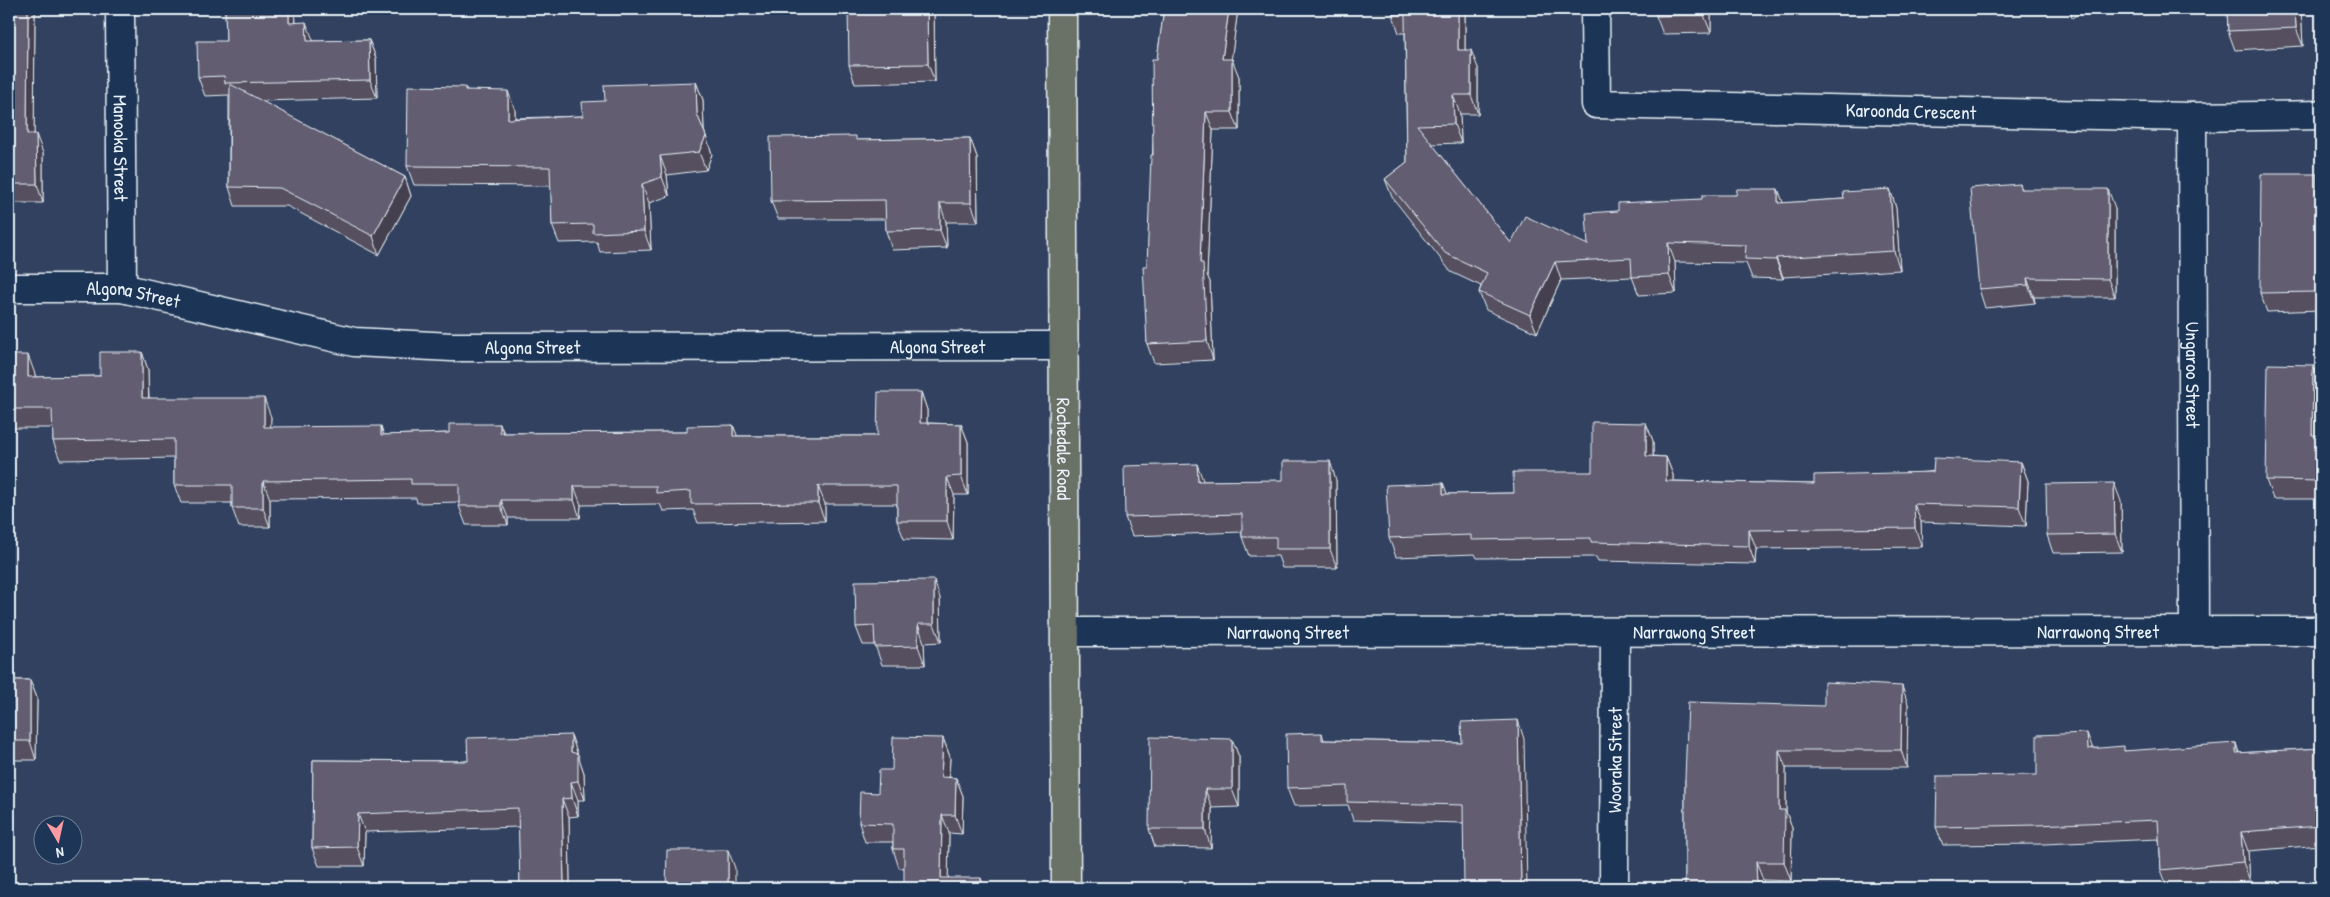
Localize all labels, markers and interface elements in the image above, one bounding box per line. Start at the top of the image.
street label: Manooka Street [108,95,134,202]
street label: Karoonda Crescent [1845,96,1977,125]
street label: Algona Street [86,275,183,314]
street label: Ungaroo Street [2180,322,2206,429]
street label: Algona Street [890,333,986,359]
street label: Algona Street [485,334,581,360]
street label: Rochedale Road [1051,398,1077,501]
street label: Narrawong Street [1633,618,1755,645]
street label: Narrawong Street [2037,618,2159,644]
street label: Narrawong Street [1227,619,1349,645]
street label: Wooraka Street [1601,707,1628,813]
north arrow [32,814,82,864]
text: N [54,843,65,863]

